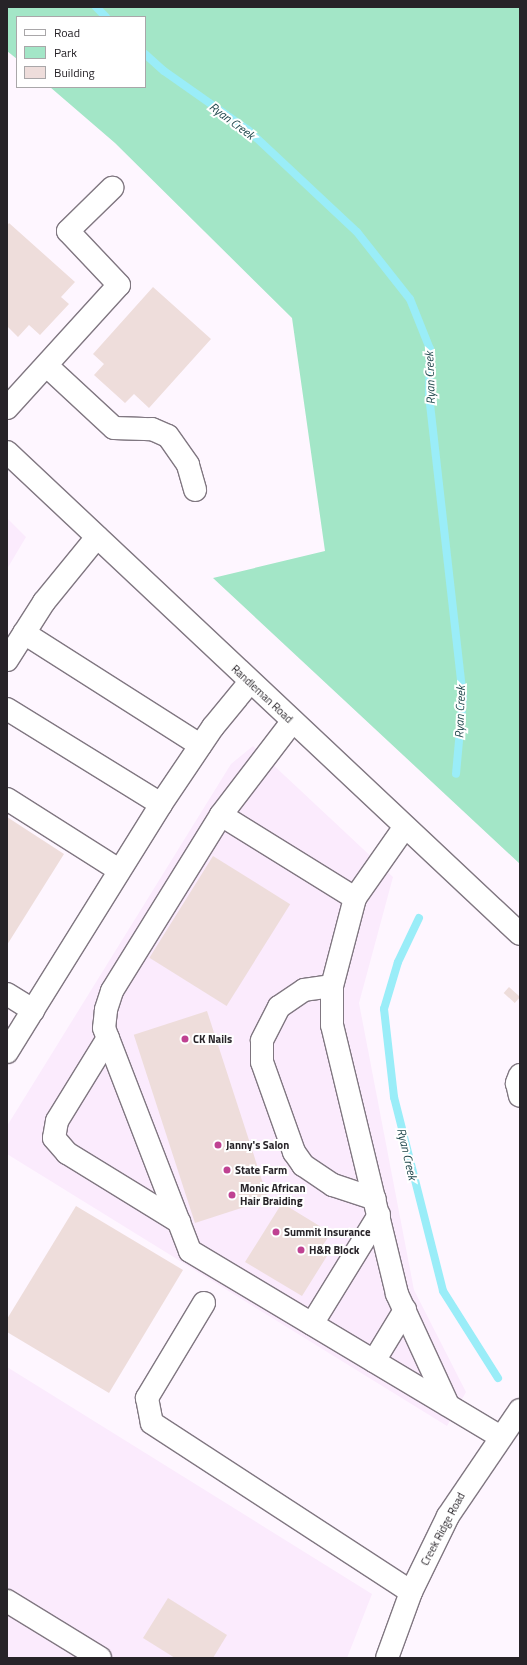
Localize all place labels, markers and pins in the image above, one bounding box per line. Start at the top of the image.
place label: CK Nails [193,1032,232,1046]
marker: CK Nails [180,1034,190,1044]
place label: Janny's Salon [226,1138,289,1152]
marker: Janny's Salon [213,1140,223,1150]
place label: State Farm [235,1163,287,1177]
marker: State Farm [222,1165,232,1175]
place label: Monic African Hair Braiding [240,1182,305,1208]
marker: Monic African Hair Braiding [227,1190,237,1200]
place label: Summit Insurance [284,1225,371,1239]
marker: Summit Insurance [271,1227,281,1237]
place label: H&R Block [309,1243,359,1257]
marker: H&R Block [296,1245,306,1255]

